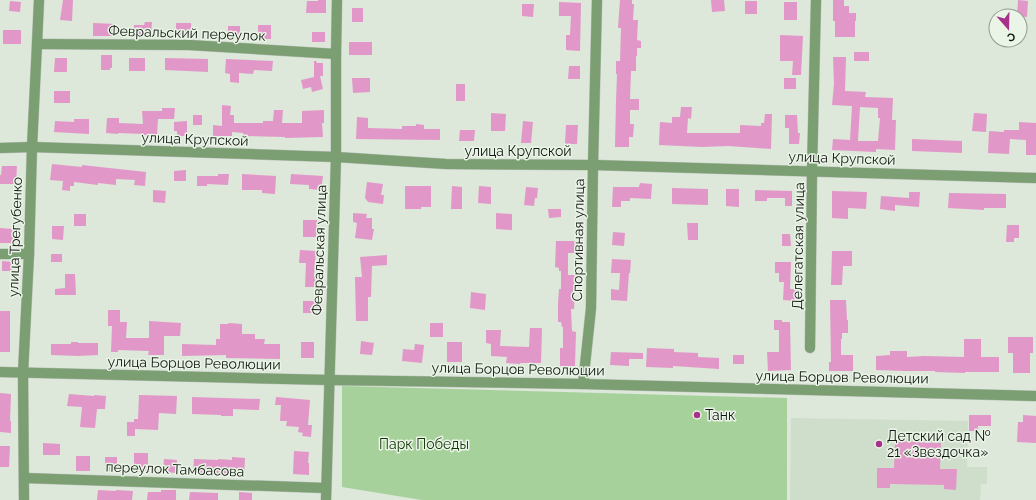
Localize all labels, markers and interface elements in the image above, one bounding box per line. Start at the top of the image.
north arrow [988,8,1028,48]
street label: Февральский переулок [108,22,266,44]
text: С [1005,30,1017,44]
street label: улица Крупской [141,129,249,149]
street label: улица Крупской [464,143,572,159]
street label: улица Крупской [788,148,896,168]
street label: улица Трегубенко [5,177,25,297]
street label: Спортивная улица [569,178,587,302]
street label: Делегатская улица [789,182,807,310]
street label: Февральская улица [309,184,329,316]
street label: улица Борцов Революции [107,353,281,373]
street label: улица Борцов Революции [431,359,605,379]
street label: улица Борцов Революции [755,367,929,387]
place label: Танк [705,407,735,423]
marker: Танк [692,410,702,420]
place label: Детский сад № 21 «Звездочка» [887,428,991,460]
park label: Парк Победы [379,436,469,452]
marker: Детский сад № 21 «Звездочка» [874,439,884,449]
street label: переулок Тамбасова [105,459,245,479]

